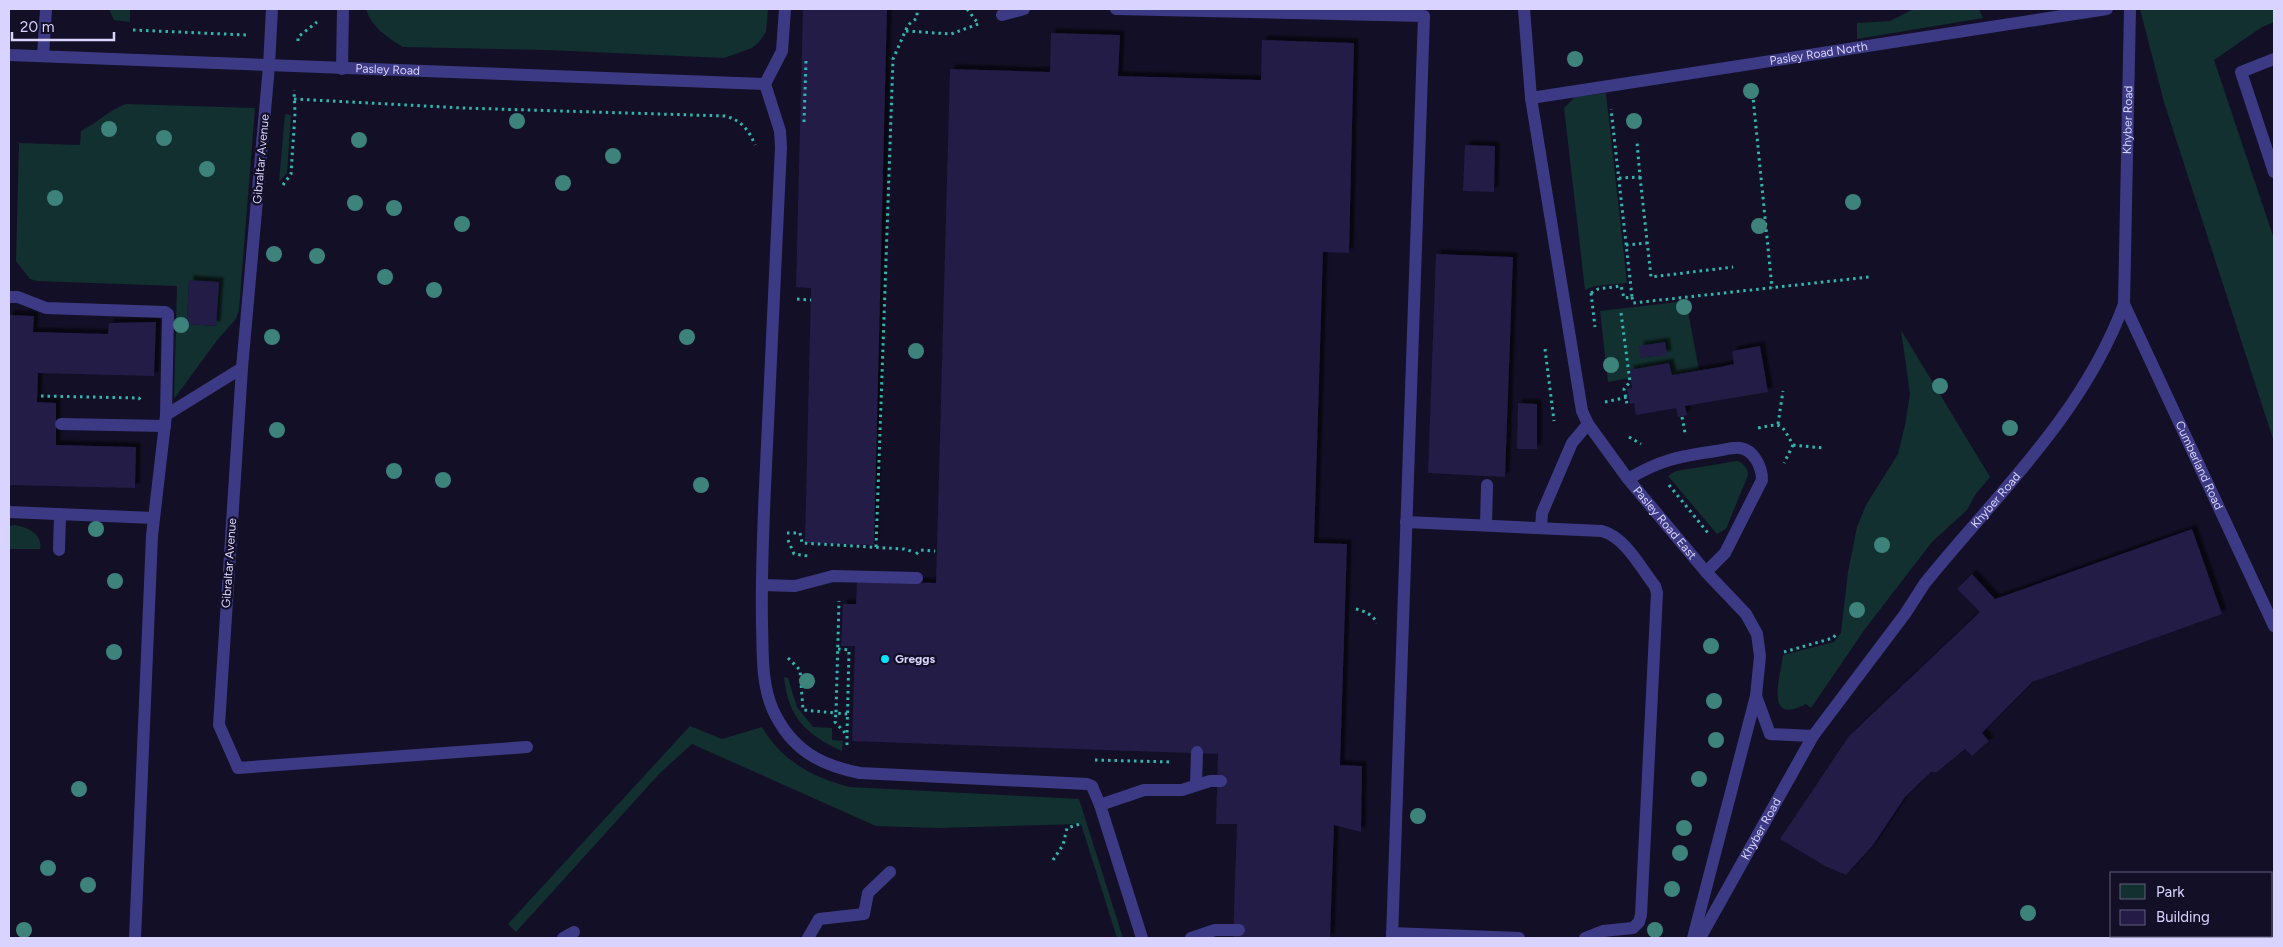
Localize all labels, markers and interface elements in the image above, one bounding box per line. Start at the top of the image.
scale bar [12,10,115,42]
text: 20 m [20,18,54,36]
street label: Pasley Road North [1769,39,1869,68]
street label: Pasley Road [355,61,420,78]
street label: Khyber Road [2120,85,2135,154]
street label: Gibraltar Avenue [250,113,272,204]
street label: Cumberland Road [2172,419,2226,512]
street label: Khyber Road [1968,470,2023,531]
street label: Pasley Road East [1630,484,1700,563]
street label: Gibraltar Avenue [219,517,239,608]
place label: Greggs [895,652,936,666]
marker: Greggs [879,653,891,665]
street label: Khyber Road [1738,796,1784,862]
legend [2110,872,2273,937]
text: Park [2156,883,2185,901]
text: Building [2156,908,2210,926]

